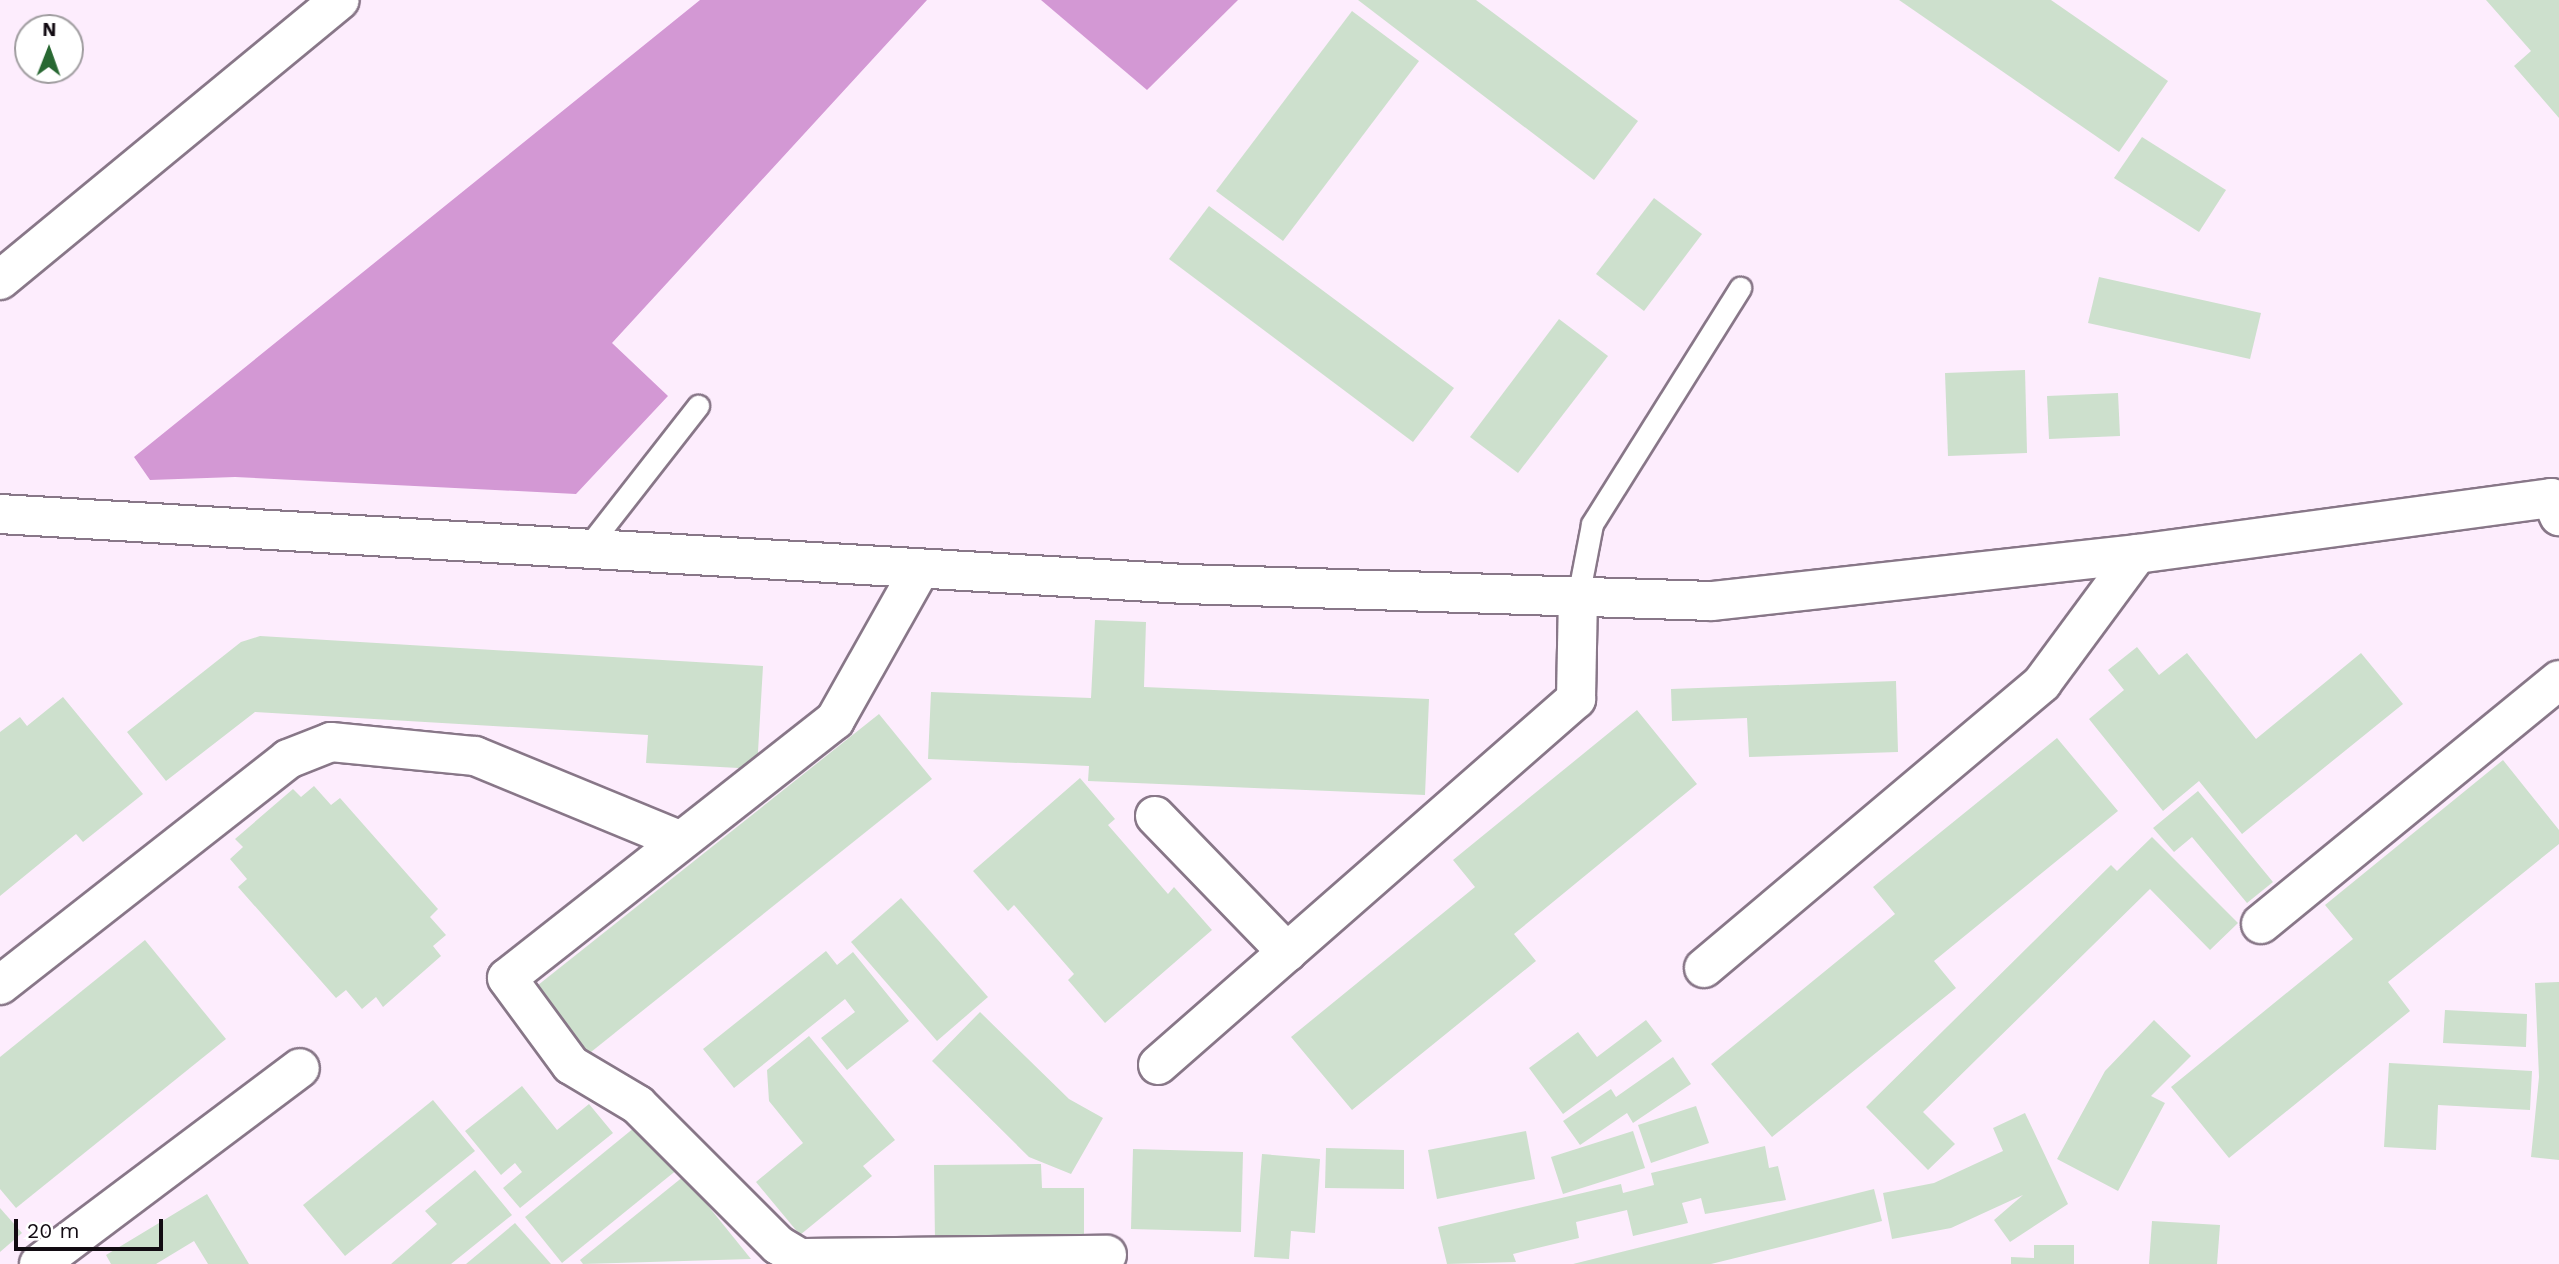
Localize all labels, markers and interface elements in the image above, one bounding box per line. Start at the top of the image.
north arrow [14,14,84,84]
text: N [42,18,57,41]
scale bar [18,1204,166,1248]
text: 20 m [27,1218,79,1243]

